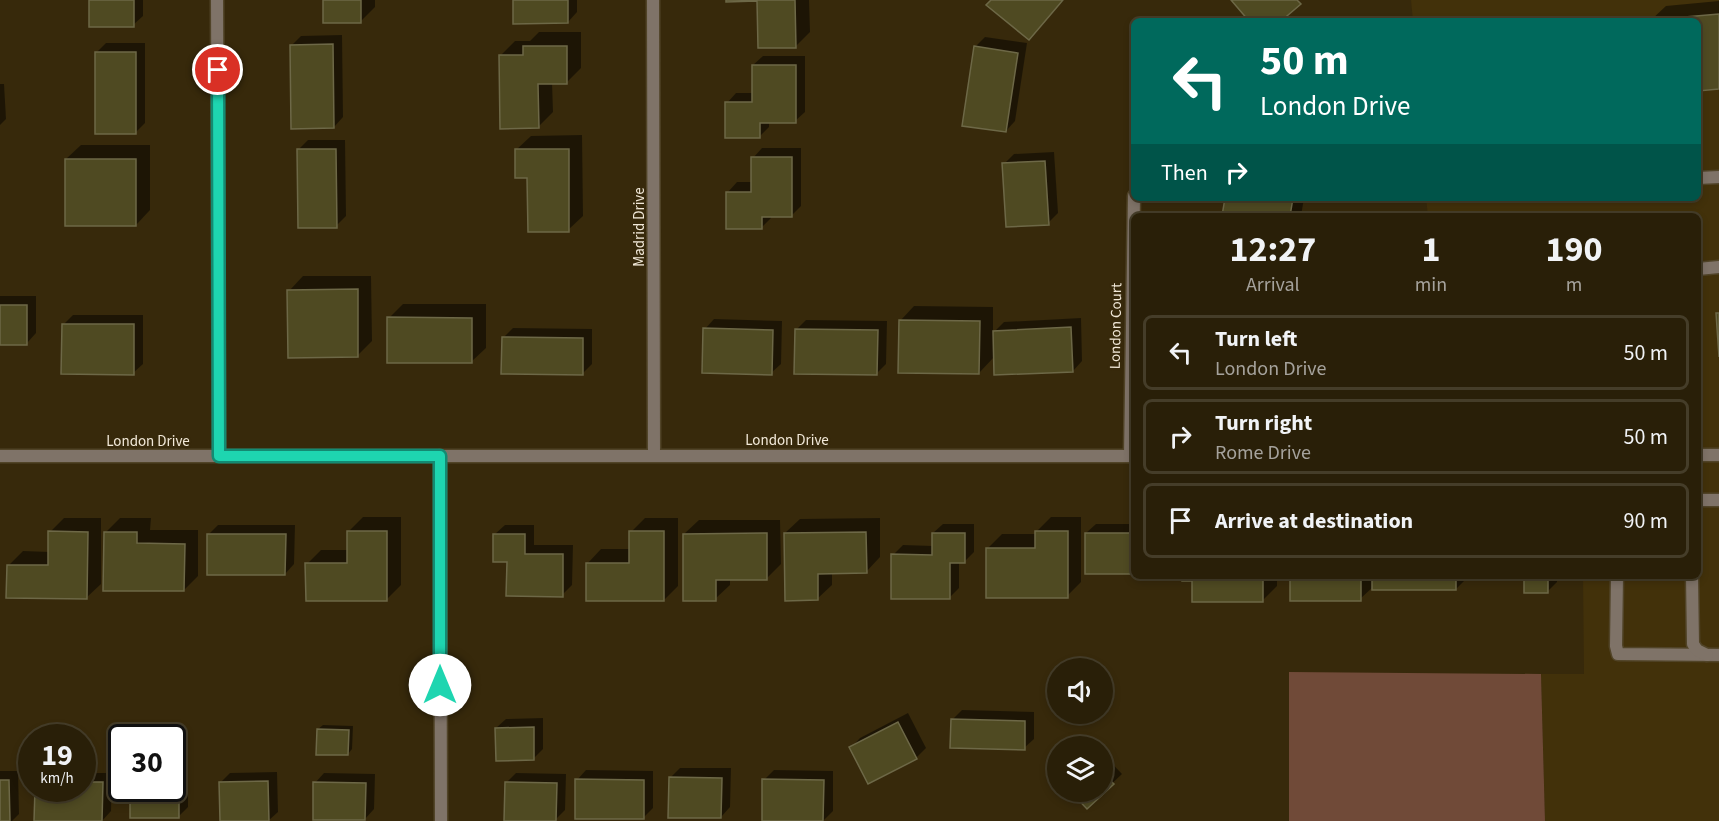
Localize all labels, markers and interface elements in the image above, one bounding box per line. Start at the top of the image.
text: 50 m [1260,31,1349,91]
icon: left [1161,42,1239,120]
pin [192,44,243,95]
icon: arrive [201,53,234,86]
text: London Drive [1260,87,1411,126]
icon: right [1220,156,1253,189]
text: Then [1161,157,1208,189]
street label: Madrid Drive [629,187,650,267]
text: 12:27 [1229,224,1316,275]
text: 1 [1421,224,1440,275]
text: 190 [1546,224,1603,275]
text: Arrival [1246,271,1300,299]
text: min [1415,271,1447,299]
text: m [1566,271,1582,299]
street label: London Court [1105,283,1127,369]
text: Turn left [1215,323,1297,355]
icon: left [1164,336,1197,369]
text: 50 m [1623,337,1668,369]
text: London Drive [1215,355,1327,383]
text: Turn right [1215,407,1312,439]
icon: right [1164,420,1197,453]
text: 50 m [1623,421,1668,453]
street label: London Drive [745,430,829,451]
street label: London Drive [106,431,190,452]
text: Rome Drive [1215,439,1311,467]
icon: arrive [1164,504,1197,537]
text: Arrive at destination [1215,505,1413,537]
text: 90 m [1623,505,1668,537]
position arrow [408,653,472,717]
map controls [1047,658,1113,802]
button: sound [1047,658,1113,724]
speed limit sign: 30 [108,724,186,802]
text: 19 [41,734,73,777]
button: layers [1047,736,1113,802]
text: km/h [40,768,74,789]

